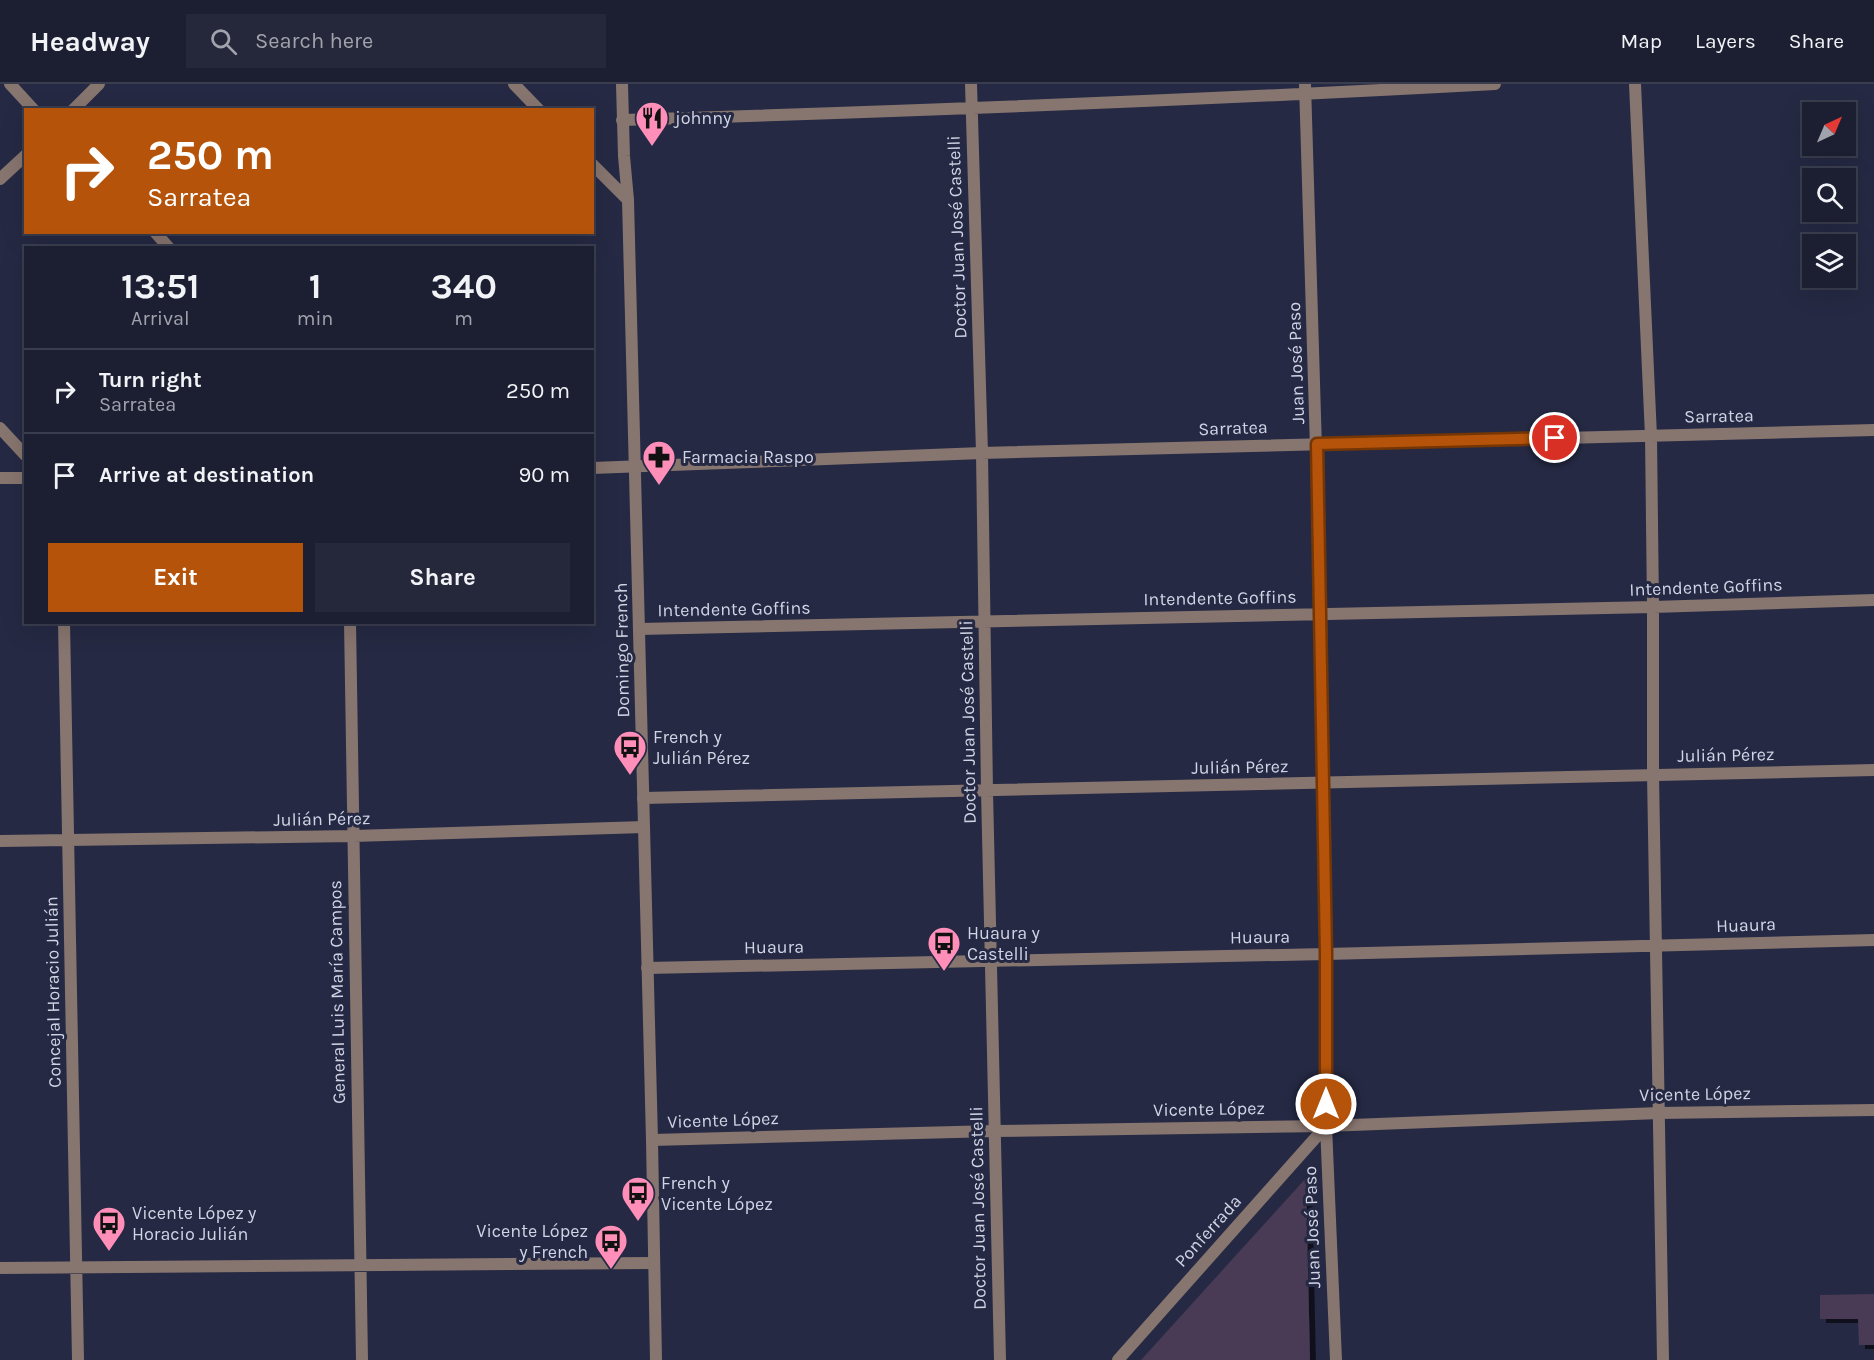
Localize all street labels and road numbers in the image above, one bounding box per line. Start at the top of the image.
street label: Doctor Juan José Castelli [942,135,972,339]
street label: Juan José Paso [1283,301,1309,425]
street label: Sarratea [1684,404,1754,428]
street label: Sarratea [1198,416,1268,440]
street label: Intendente Goffins [1629,573,1783,601]
street label: Domingo French [610,582,634,718]
street label: Intendente Goffins [1143,586,1297,610]
street label: Intendente Goffins [657,597,811,621]
street label: Doctor Juan José Castelli [955,620,981,824]
street label: Julián Pérez [1677,743,1775,767]
street label: Julián Pérez [1191,755,1289,779]
street label: Julián Pérez [273,807,371,831]
street label: General Luis María Campos [324,880,350,1104]
street label: Concejal Horacio Julián [40,896,66,1088]
street label: Huaura [1716,913,1776,937]
street label: Huaura [1230,925,1290,949]
street label: Huaura [744,935,804,959]
street label: Vicente López [1639,1082,1751,1106]
street label: Vicente López [1153,1097,1265,1121]
street label: Doctor Juan José Castelli [965,1106,991,1310]
street label: Vicente López [667,1107,779,1133]
street label: Juan José Paso [1299,1165,1325,1289]
street label: Ponferrada [1170,1190,1246,1272]

